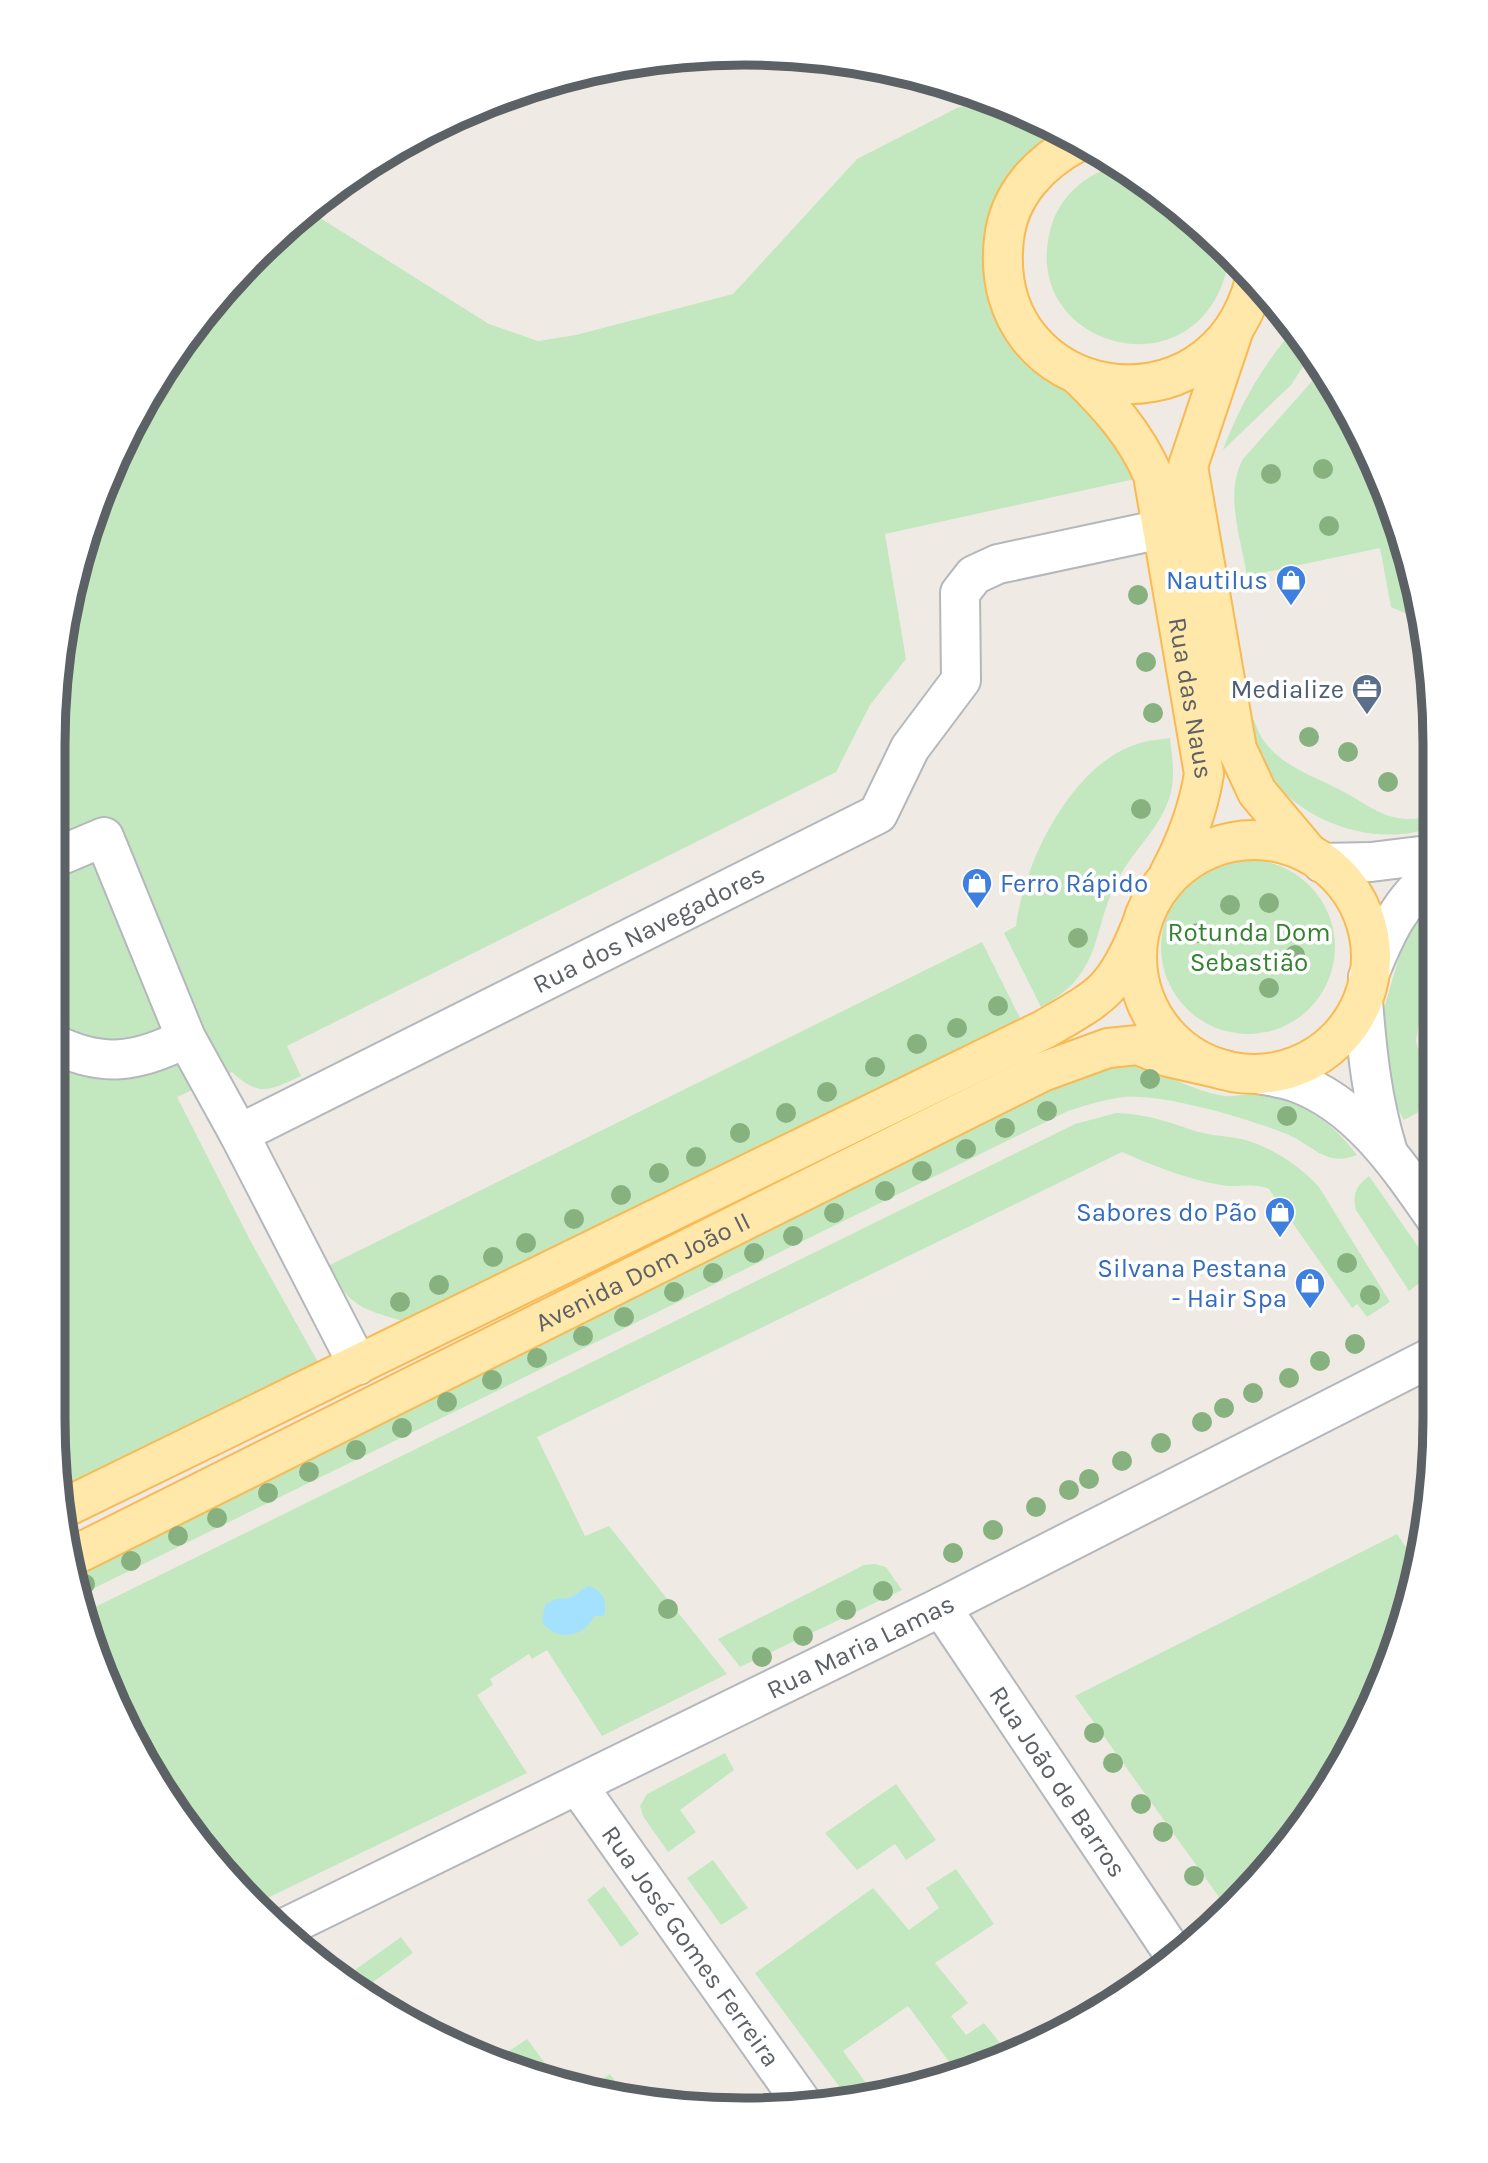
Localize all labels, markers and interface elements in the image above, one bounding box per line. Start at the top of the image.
shop icon: Nautilus [1274,563,1308,607]
place label: Nautilus [1166,565,1268,596]
street label: Rua das Naus [1162,615,1220,781]
office icon: Medialize [1350,672,1384,716]
place label: Medialize [1230,674,1344,705]
street label: Rua dos Navegadores [528,858,770,1000]
shop icon: Ferro Rápido [960,866,994,910]
place label: Ferro Rápido [1000,868,1148,899]
park label: Rotunda Dom Sebastião [1168,917,1330,978]
shop icon: Sabores do Pão [1263,1195,1297,1239]
place label: Sabores do Pão [1076,1197,1257,1228]
street label: Avenida Dom João II [530,1205,755,1338]
place label: Silvana Pestana - Hair Spa [1097,1253,1287,1314]
shop icon: Silvana Pestana - Hair Spa [1293,1266,1327,1310]
street label: Rua Maria Lamas [761,1587,959,1705]
street label: Rua João de Barros [983,1680,1133,1883]
street label: Rua José Gomes Ferreira [595,1819,787,2073]

